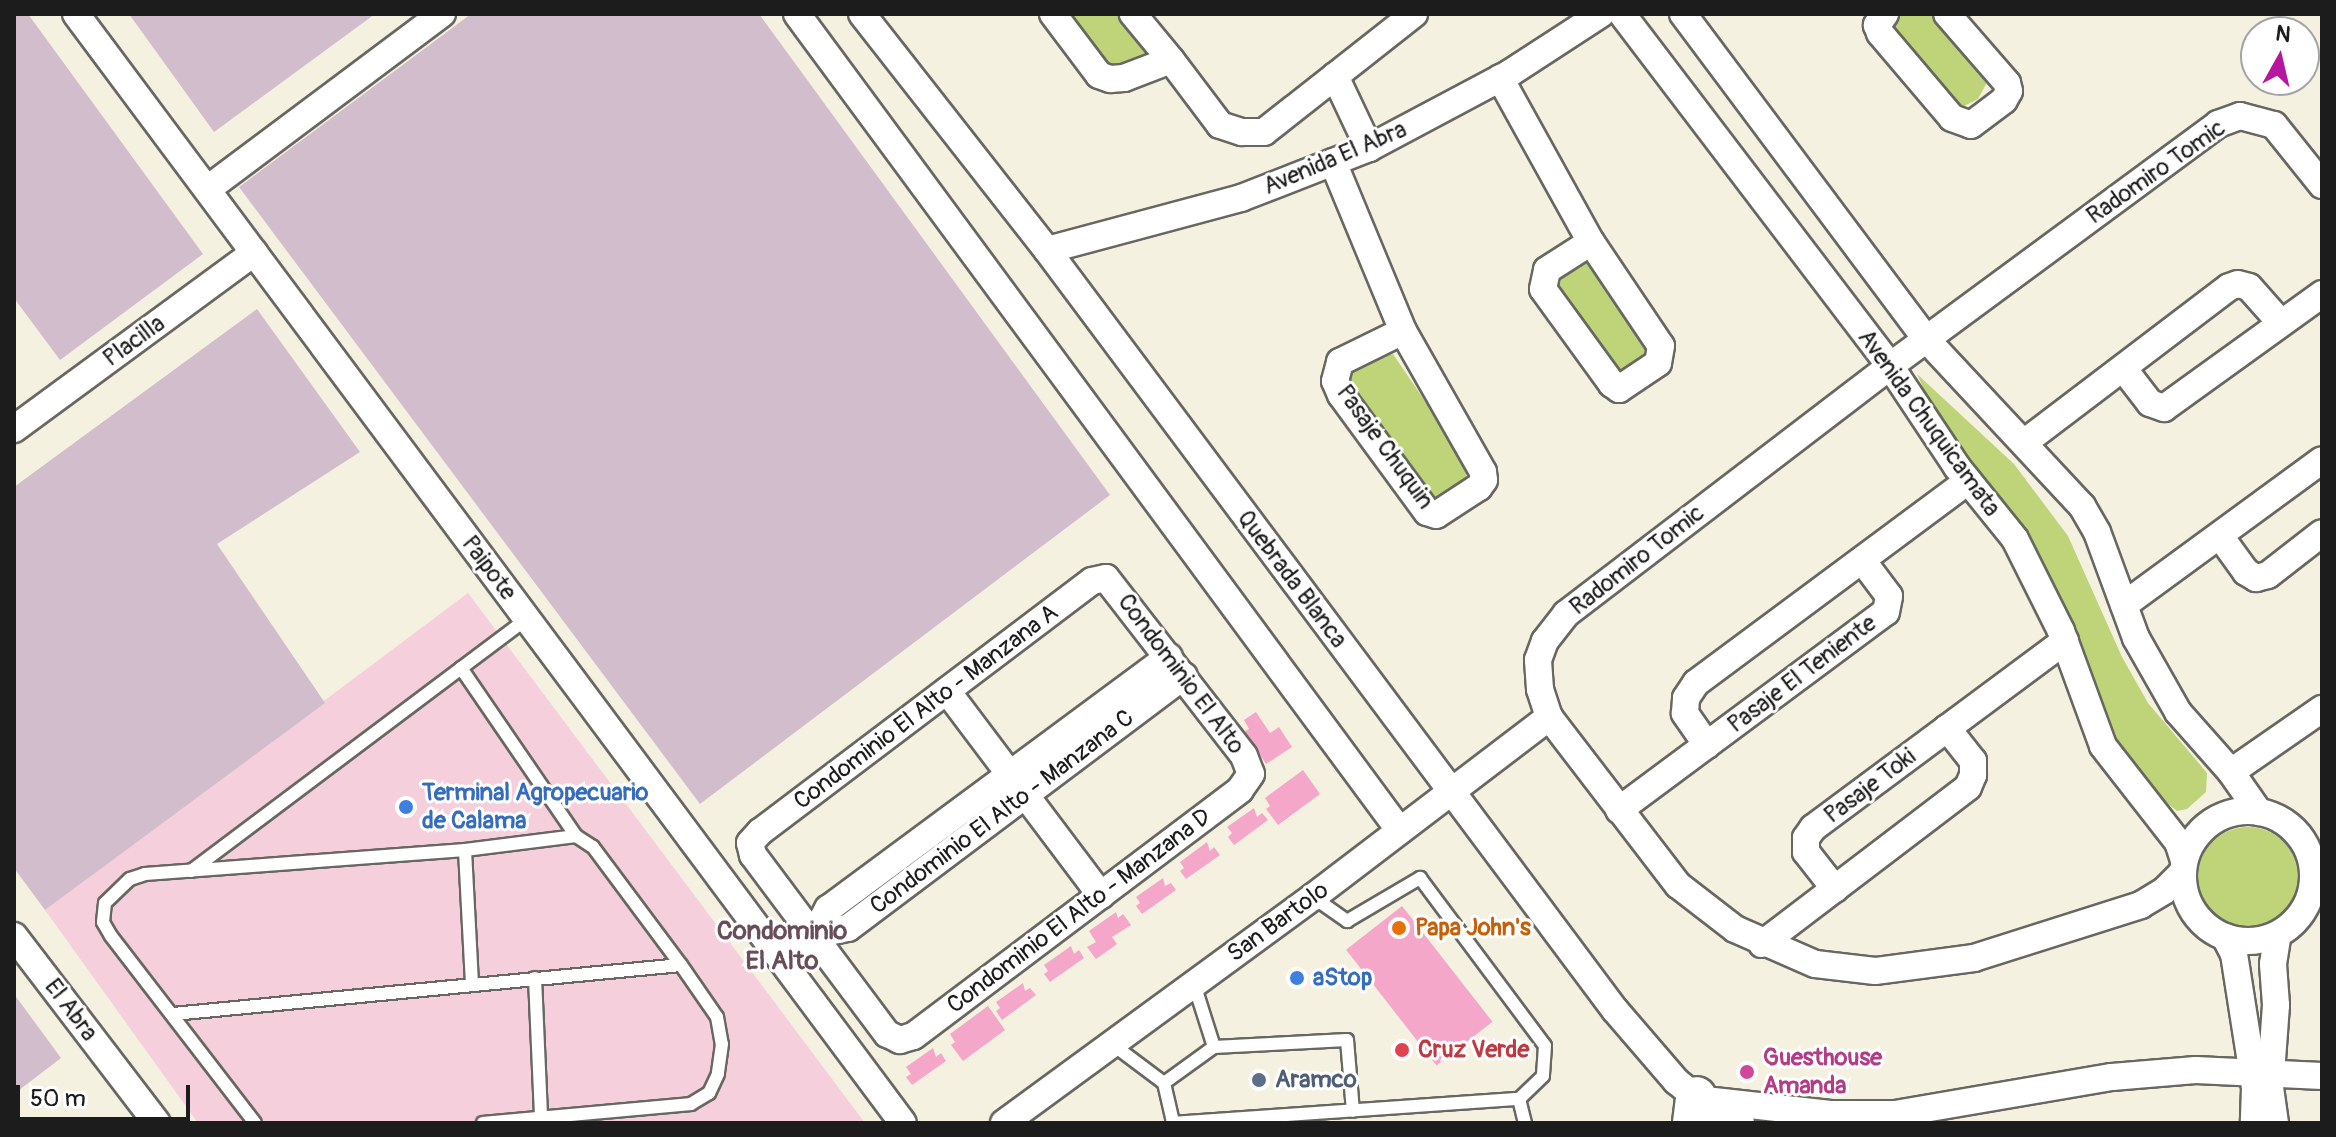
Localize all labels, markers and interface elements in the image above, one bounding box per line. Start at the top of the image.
north arrow [2240,16,2320,96]
text: N [2274,19,2292,49]
street label: Radomiro Tomic [2081,114,2231,230]
street label: Avenida El Abra [1259,115,1411,201]
street label: Placilla [98,309,170,373]
street label: Avenida Chuquicamata [1852,324,2006,522]
street label: Pasaje Chuquin [1330,379,1440,515]
street label: Radomiro Tomic [1564,499,1710,621]
street label: Quebrada Blanca [1231,504,1353,654]
street label: Paipote [455,530,523,606]
street label: Condominio El Alto [1111,588,1251,760]
street label: Condominio El Alto - Manzana A [788,598,1064,816]
street label: Pasaje El Teniente [1722,609,1882,739]
street label: Condominio El Alto - Manzana C [864,703,1140,921]
street label: Pasaje Toki [1818,742,1922,830]
place label: Terminal Agropecuario de Calama [422,779,648,835]
marker: Terminal Agropecuario de Calama [397,798,415,816]
street label: Condominio El Alto - Manzana D [941,802,1217,1020]
street label: San Bartolo [1222,876,1334,968]
place label: Papa John's [1415,914,1531,942]
district label: Condominio El Alto [717,916,847,978]
marker: Papa John's [1390,919,1408,937]
place label: aStop [1313,964,1372,992]
marker: aStop [1288,969,1306,987]
street label: El Abra [38,973,104,1047]
place label: Cruz Verde [1418,1036,1529,1064]
marker: Cruz Verde [1393,1041,1411,1059]
place label: Guesthouse Amanda [1763,1044,1882,1100]
marker: Guesthouse Amanda [1738,1063,1756,1081]
place label: Aramco [1275,1066,1357,1094]
scale bar [20,1069,194,1119]
marker: Aramco [1250,1071,1268,1089]
text: 50 m [30,1084,86,1113]

